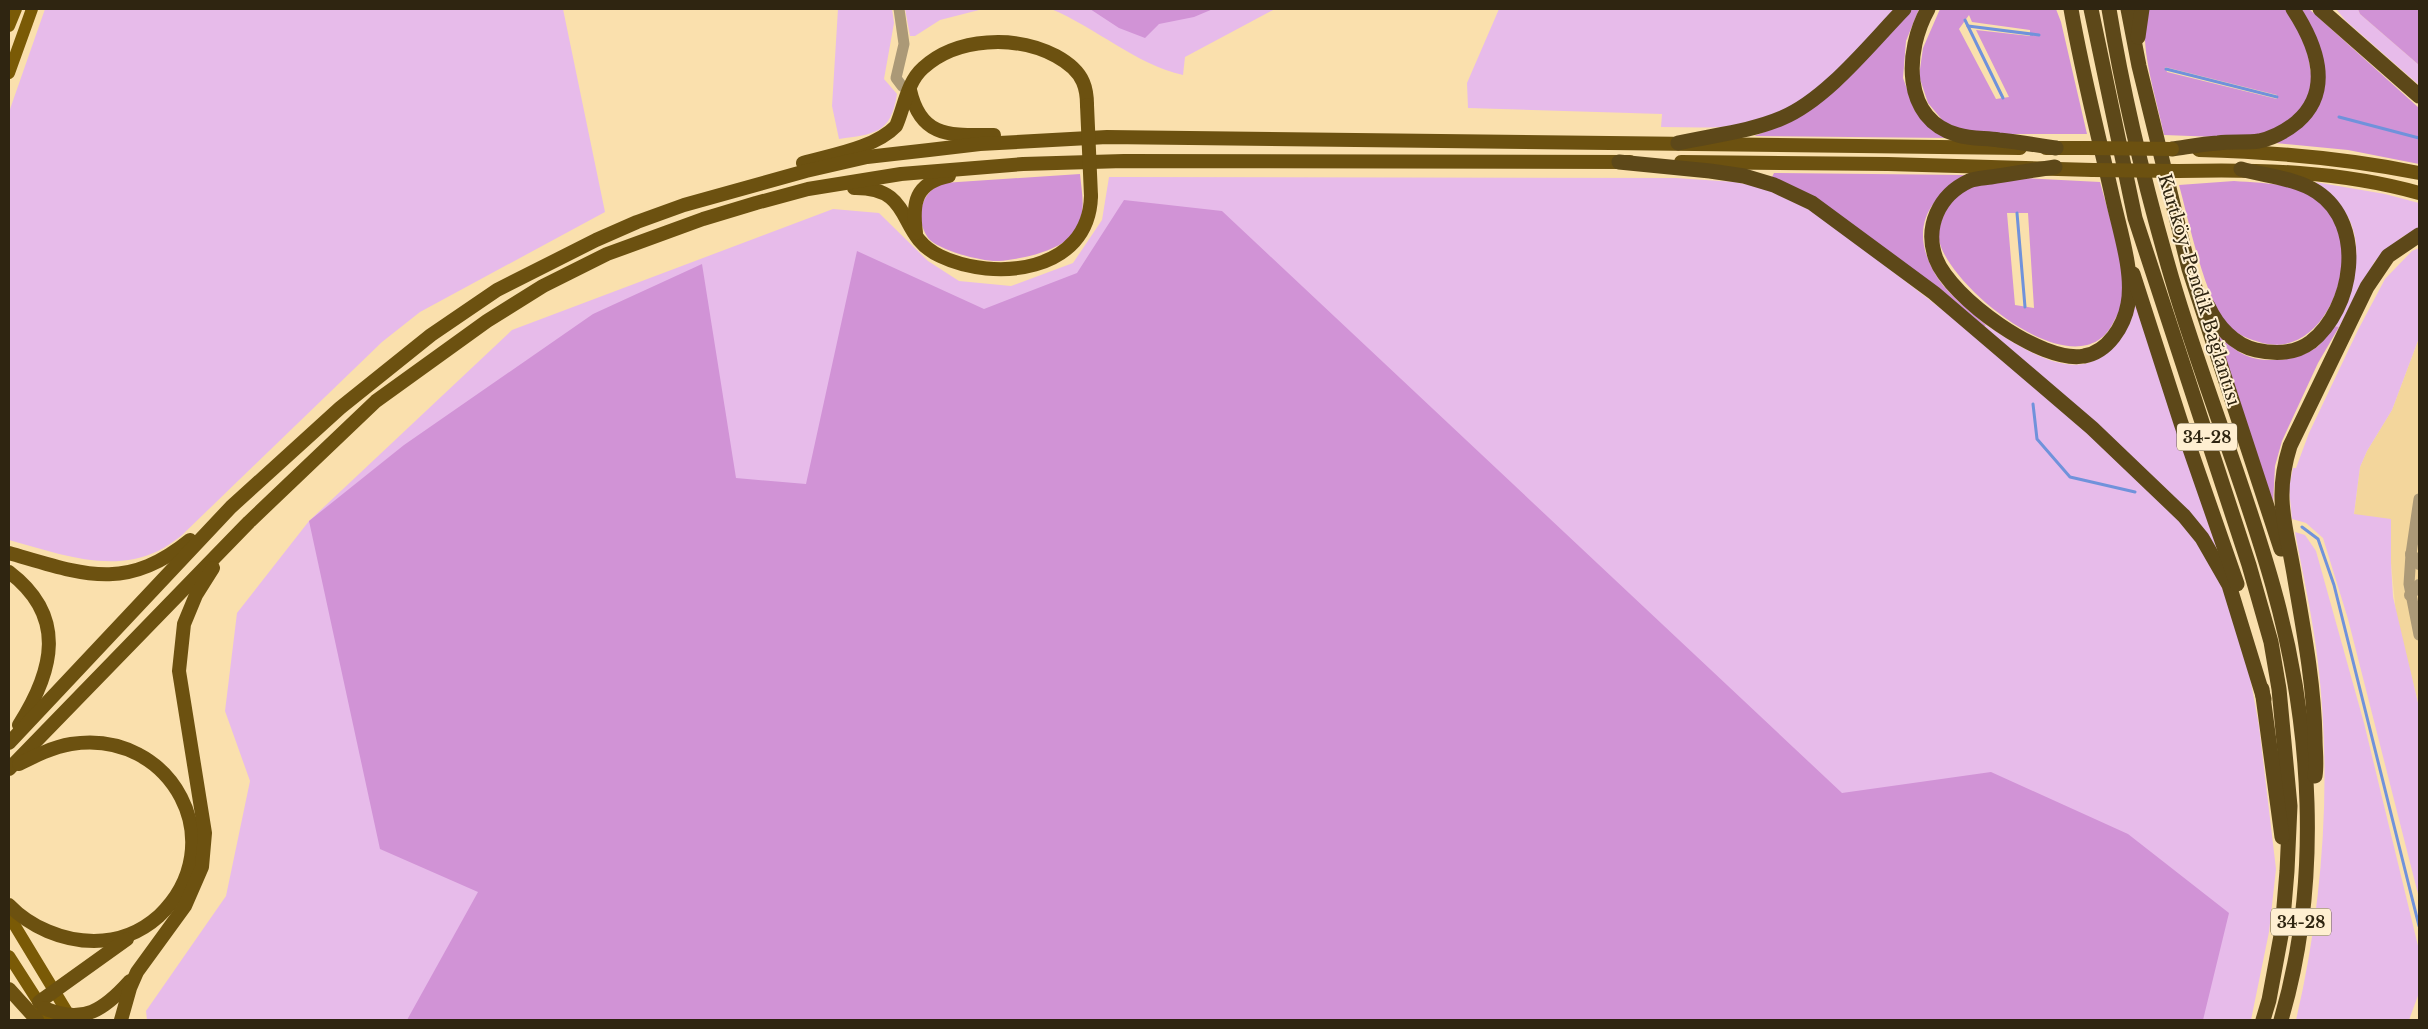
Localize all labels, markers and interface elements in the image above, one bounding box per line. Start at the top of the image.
street label: Kurtköy-Pendik Bağlantısı [2153,171,2245,409]
road number: 34-28 [2177,424,2237,451]
road number: 34-28 [2271,909,2331,936]

